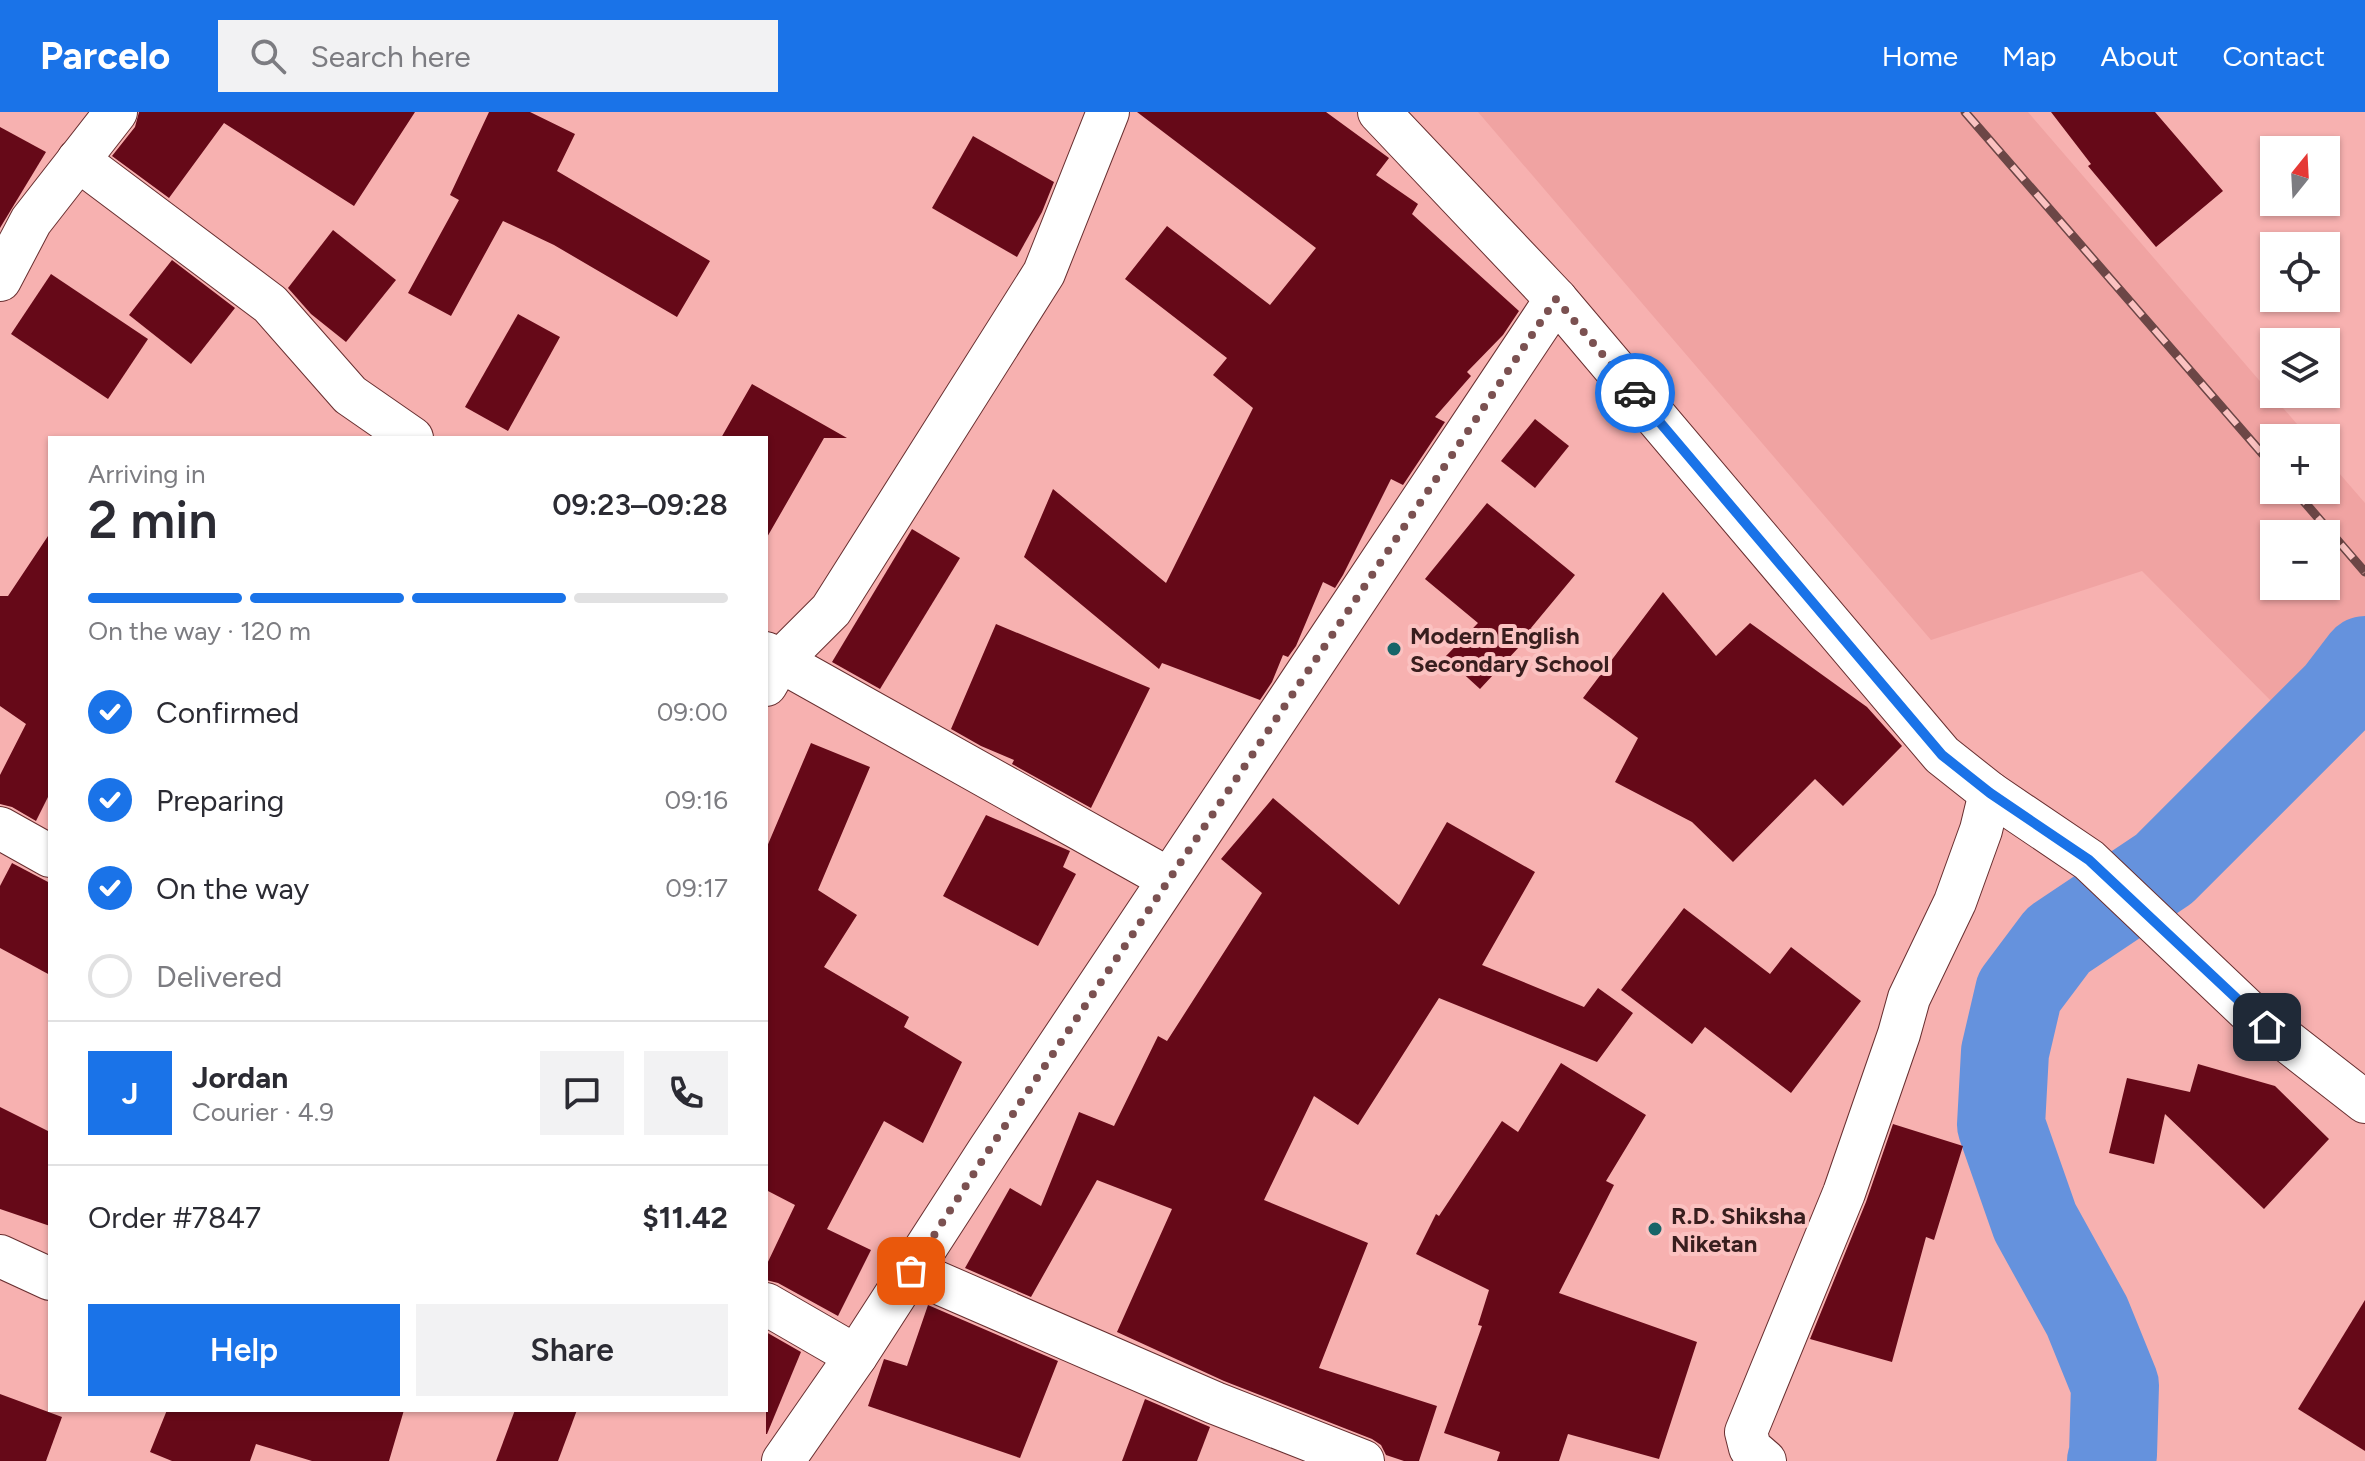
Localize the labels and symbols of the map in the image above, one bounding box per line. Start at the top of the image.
north arrow [2260,136,2340,216]
courier [1595,353,1675,433]
place label: Modern English Secondary School [1410,621,1609,678]
marker: Modern English Secondary School [1385,640,1403,658]
pin [2233,993,2301,1061]
place label: R.D. Shiksha Niketan [1671,1201,1806,1258]
marker: R.D. Shiksha Niketan [1646,1220,1664,1238]
pin [877,1237,945,1305]

